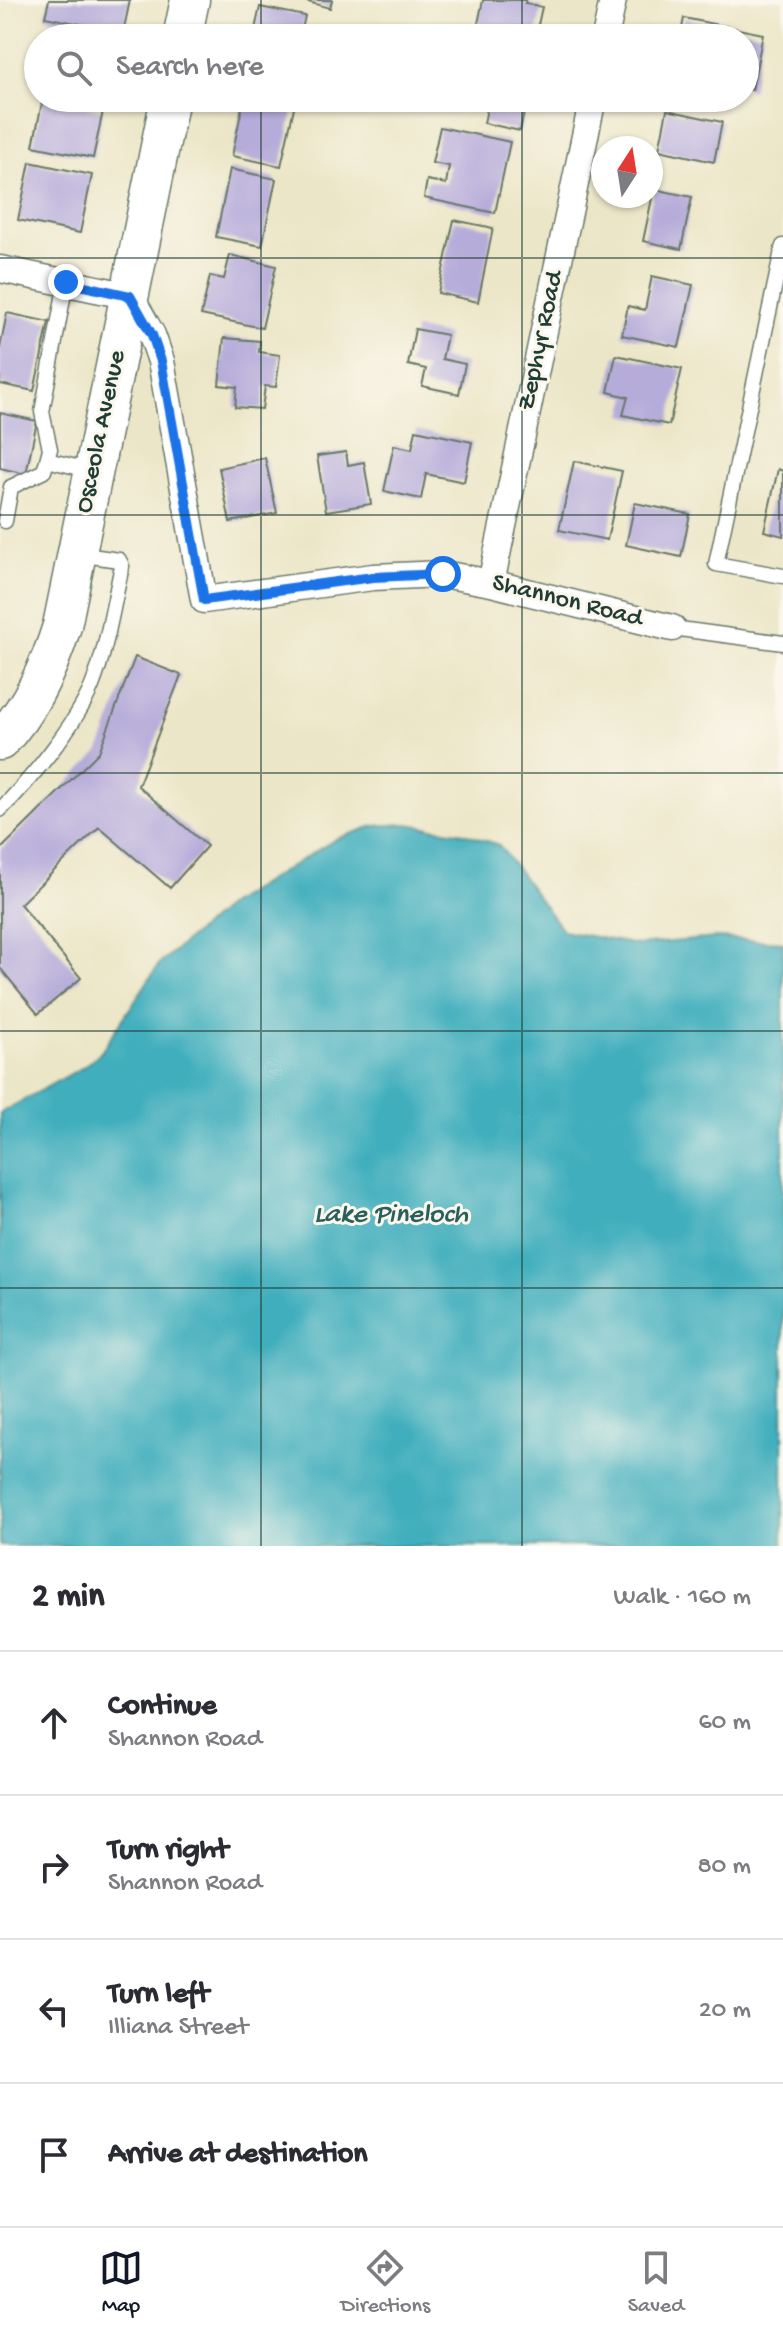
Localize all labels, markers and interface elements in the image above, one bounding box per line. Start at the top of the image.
search box [24,24,759,112]
icon: search [52,46,96,90]
text: Search here [116,51,264,86]
north arrow [591,136,663,208]
route end [48,264,84,300]
street label: Zephyr Road [512,267,572,414]
street label: Osceola Avenue [70,347,134,516]
route start [425,556,461,592]
street label: Shannon Road [489,568,647,636]
water label: Lake Pineloch [314,1199,469,1232]
text: 2 min [32,1578,104,1618]
text: Walk · 160 m [614,1583,751,1614]
text: Continue [108,1690,217,1725]
icon: ahead [32,1701,76,1745]
text: 60 m [698,1708,751,1739]
text: Shannon Road [108,1725,262,1756]
text: Turn right [108,1834,228,1869]
icon: right [32,1845,76,1889]
text: 80 m [697,1852,751,1883]
text: Shannon Road [108,1869,262,1900]
text: Turn left [108,1978,209,2013]
icon: left [32,1989,76,2033]
text: 20 m [699,1996,751,2027]
text: Illiana Street [108,2013,248,2044]
icon: arrive [32,2133,76,2177]
text: Arrive at destination [108,2138,368,2173]
tab: Map [99,2246,143,2320]
tab: Directions [341,2246,430,2320]
tab: Saved [628,2246,684,2320]

